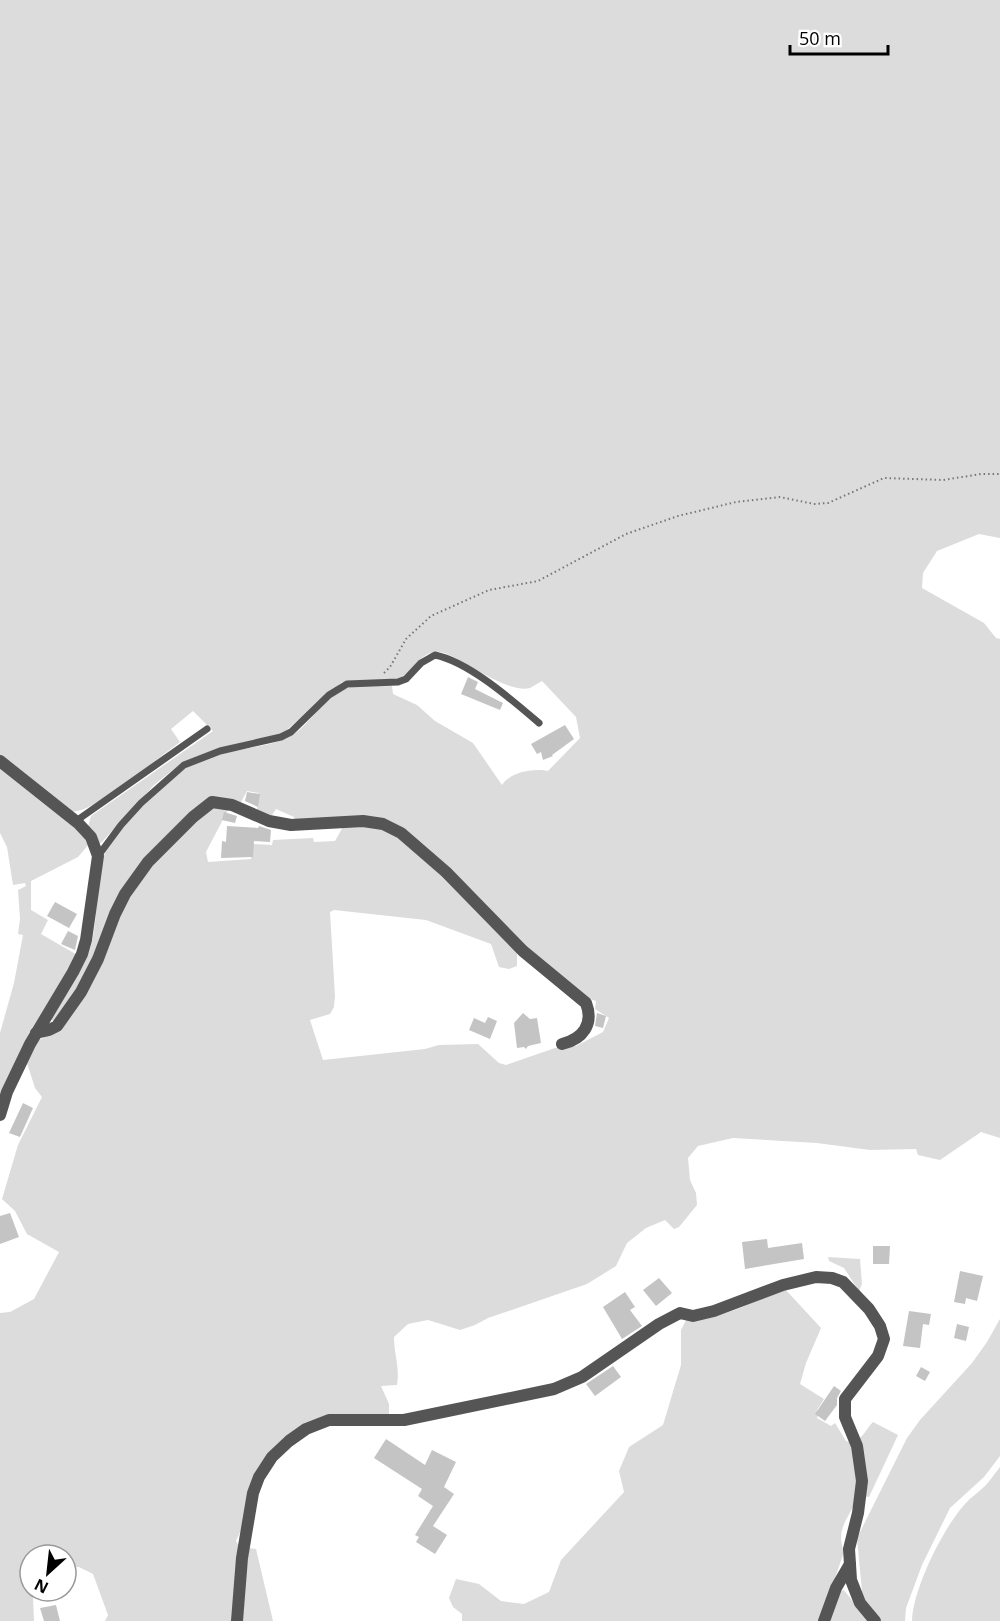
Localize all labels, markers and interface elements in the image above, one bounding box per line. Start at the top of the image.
scale bar [790,18,888,56]
text: 50 m [799,26,841,50]
north arrow [18,1543,78,1603]
text: N [30,1574,52,1599]

